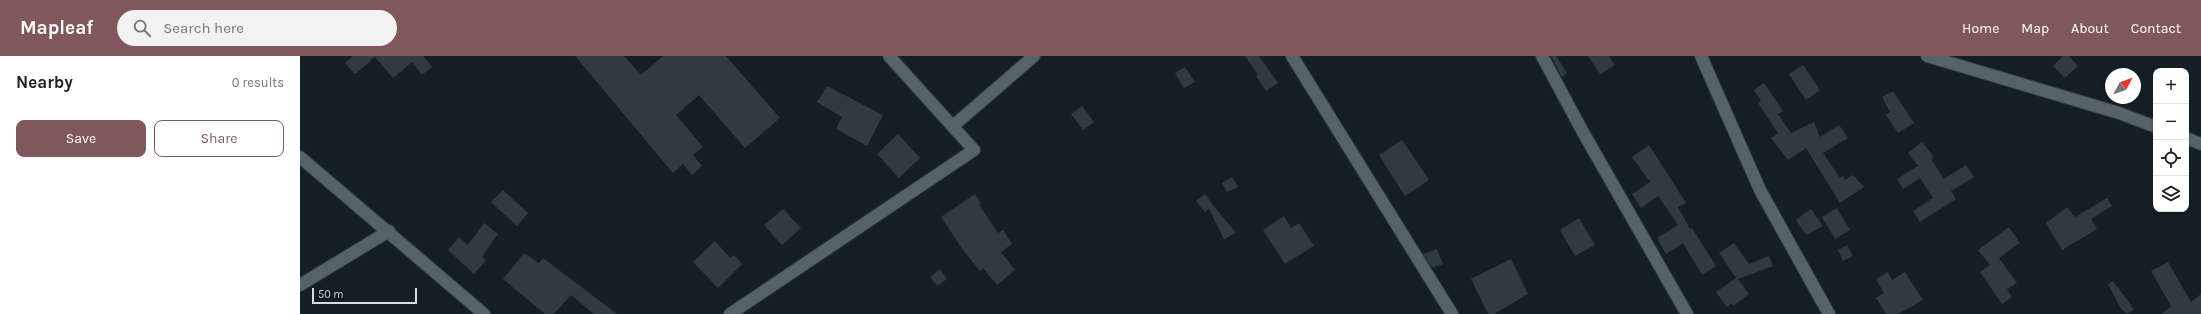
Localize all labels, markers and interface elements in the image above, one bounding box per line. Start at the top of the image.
search box [117,10,397,46]
text: Mapleaf [20,17,93,39]
icon: search [131,17,153,39]
text: Search here [163,19,244,37]
text: Home [1962,20,1999,37]
text: Map [2021,20,2049,37]
text: About [2071,20,2109,37]
text: Contact [2131,20,2181,37]
north arrow [2105,68,2141,104]
map controls [2153,68,2189,212]
button: + [2153,68,2189,104]
text: Nearby [16,72,73,92]
text: 0 results [232,75,284,90]
button: − [2153,104,2189,140]
button: Save [16,120,146,157]
button: Share [154,120,284,157]
button: locate [2153,140,2189,176]
button: layers [2153,176,2189,212]
scale bar [312,286,417,305]
text: 50 m [318,288,344,301]

